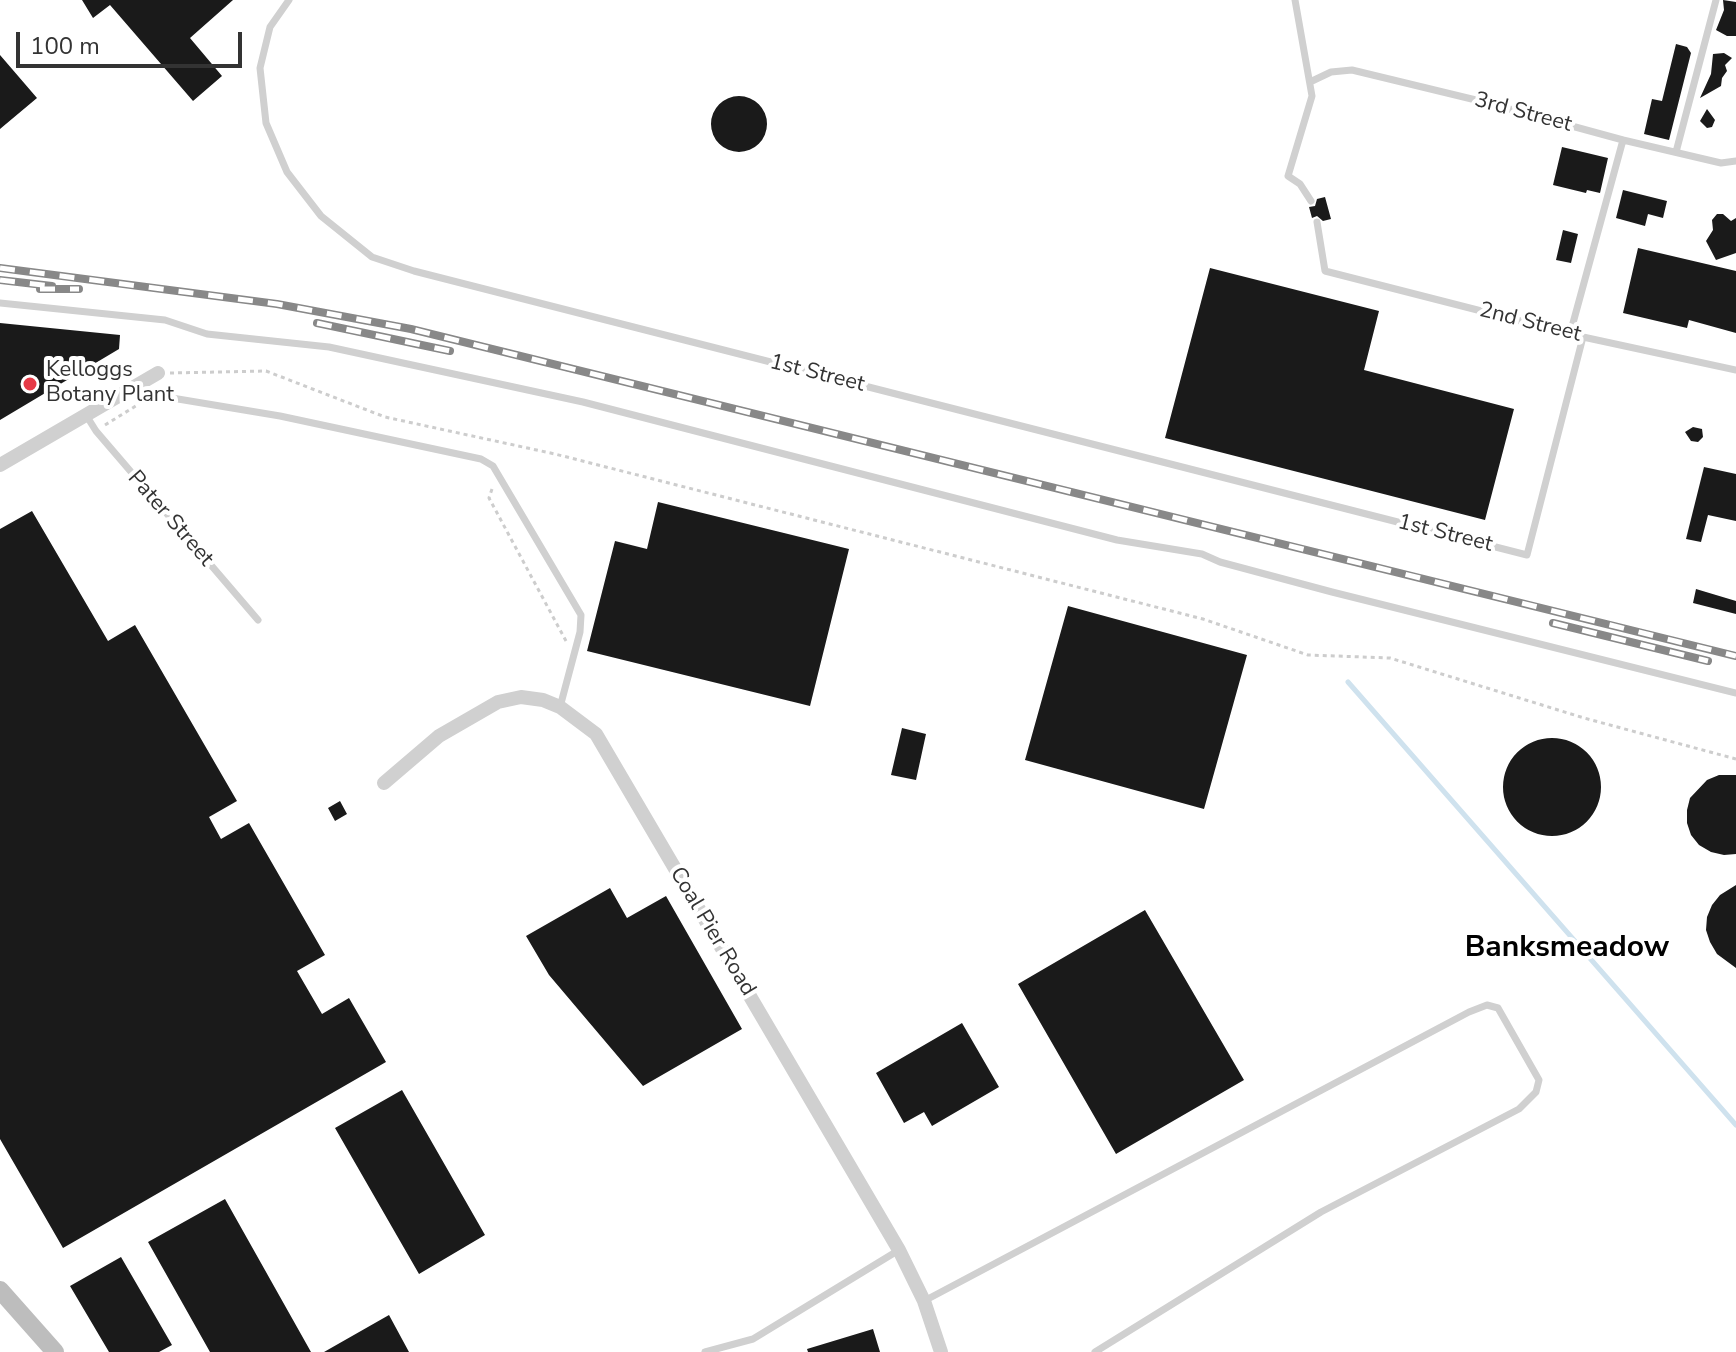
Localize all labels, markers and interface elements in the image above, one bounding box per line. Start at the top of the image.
scale bar [20,16,246,66]
text: 100 m [30,30,100,62]
street label: 3rd Street [1472,87,1574,139]
street label: 2nd Street [1476,298,1584,348]
street label: 1st Street [767,349,867,399]
place label: Kelloggs Botany Plant [46,358,174,410]
marker: Kelloggs Botany Plant [21,375,39,393]
street label: Pater Street [121,466,219,572]
street label: 1st Street [1395,509,1495,559]
street label: Coal Pier Road [663,863,761,1001]
district label: Banksmeadow [1465,931,1669,967]

